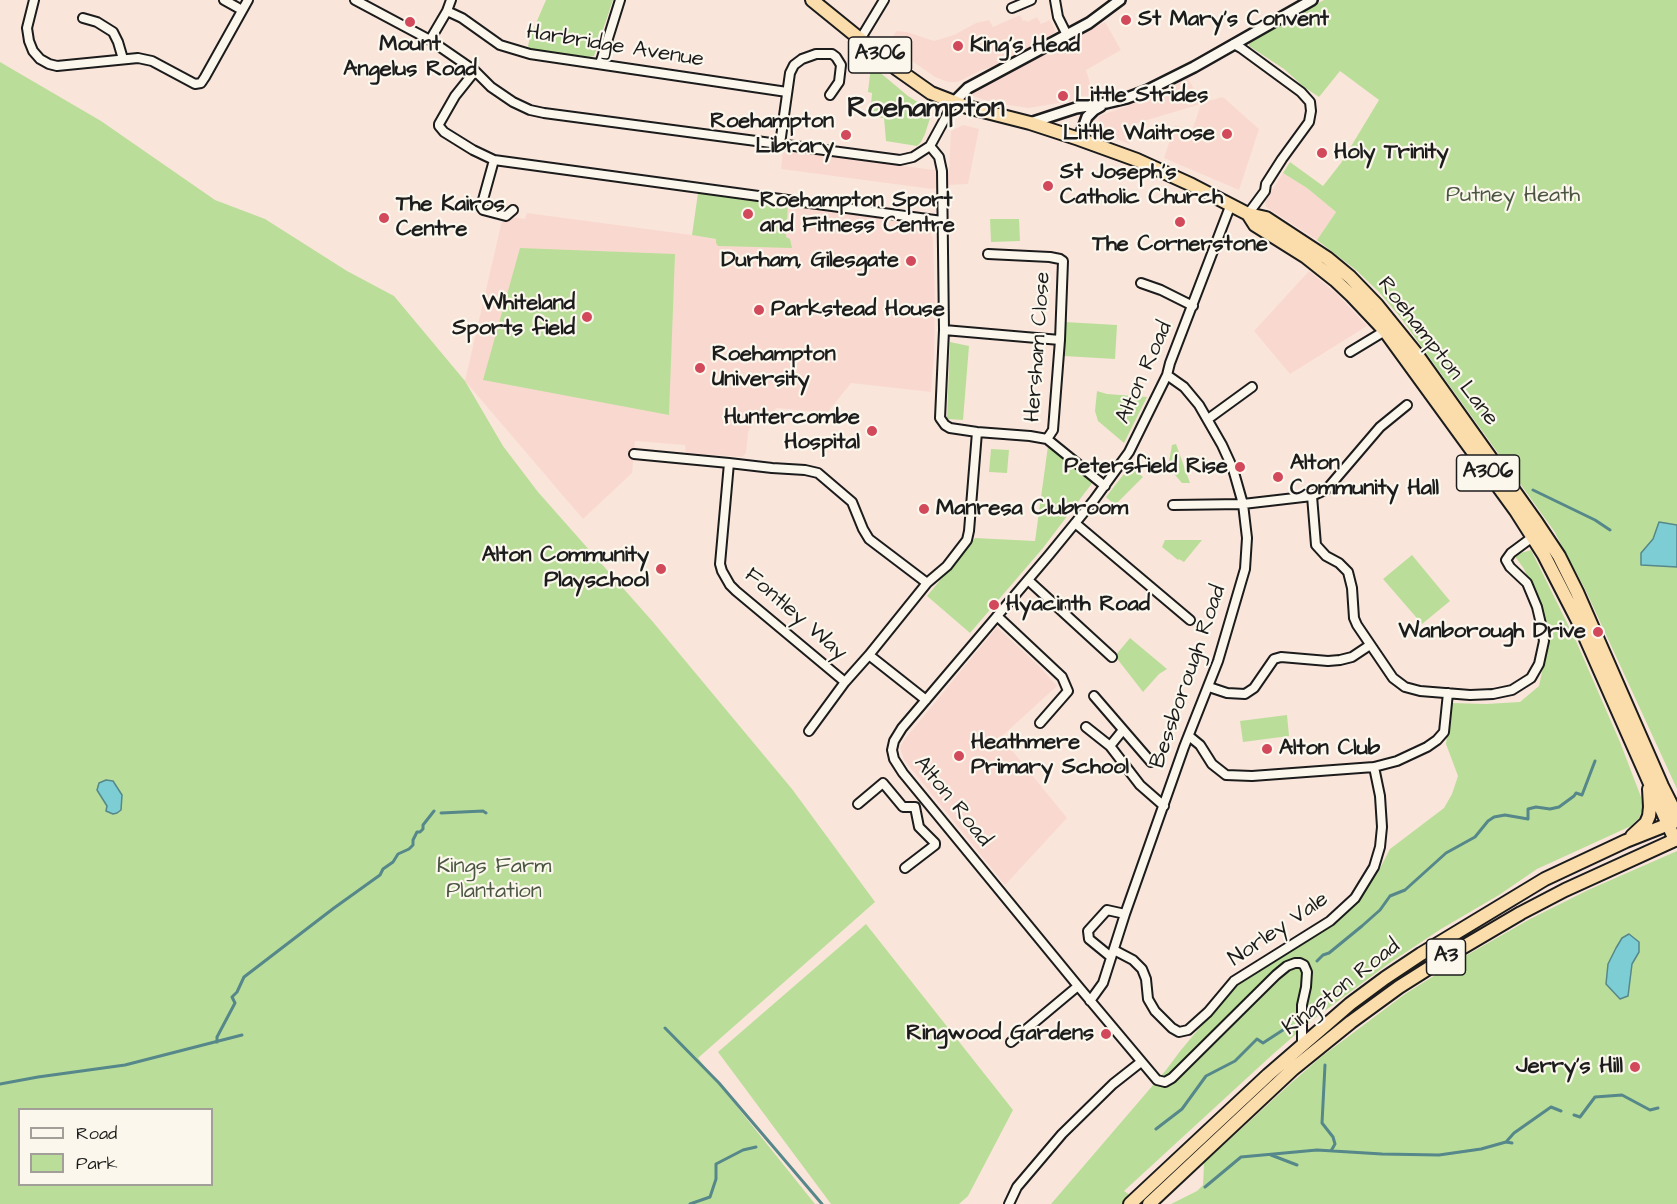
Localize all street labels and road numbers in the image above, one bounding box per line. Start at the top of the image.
street label: Harbridge Avenue [524,20,706,74]
road number: A306 [848,37,912,73]
street label: Hersham Close [1021,271,1057,423]
street label: Roehampton Lane [1371,272,1503,432]
street label: Alton Road [1111,318,1179,428]
road number: A306 [1456,455,1520,491]
street label: Fontley Way [738,563,852,667]
street label: Bessborough Road [1145,582,1233,772]
street label: Alton Road [907,751,997,853]
street label: Norley Vale [1224,887,1334,973]
street label: Kingston Road [1278,934,1406,1042]
road number: A3 [1426,939,1466,975]

